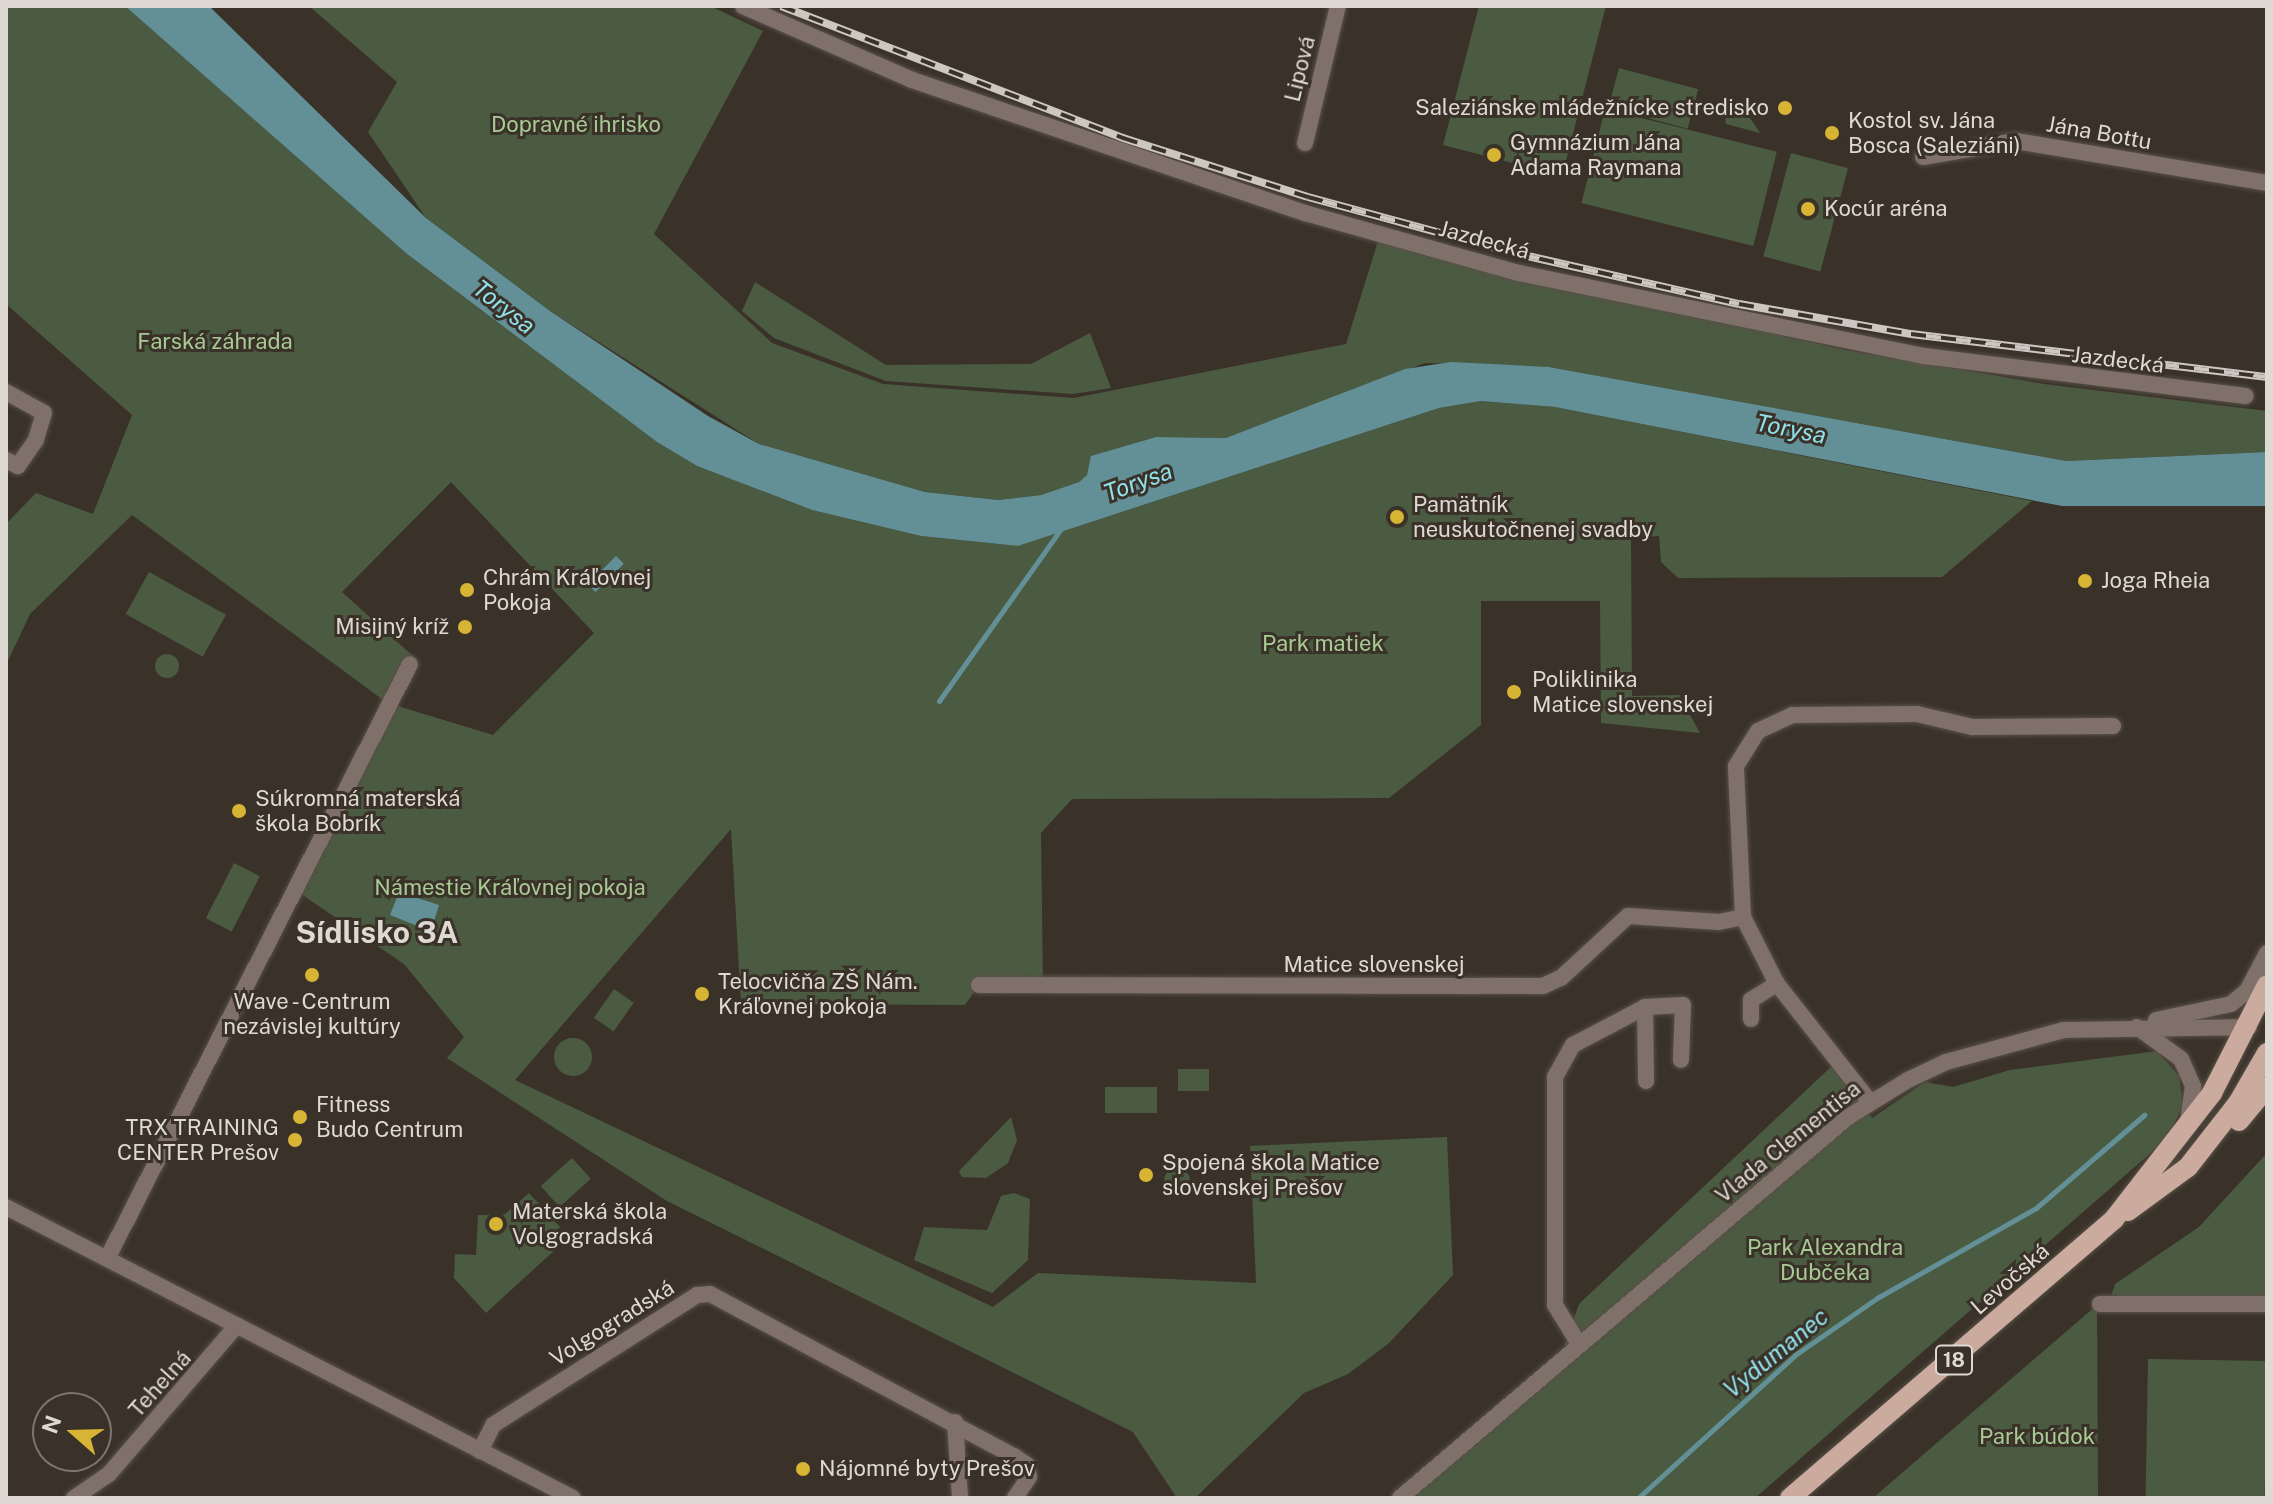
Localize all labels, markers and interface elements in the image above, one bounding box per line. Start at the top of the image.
street label: Lipová [1279,33,1321,105]
place label: Saleziánske mládežnícke stredisko [1415,95,1769,121]
marker: Saleziánske mládežnícke stredisko [1776,99,1794,117]
place label: Kostol sv. Jána Bosca (Saleziáni) [1848,107,2021,158]
street label: Jána Bottu [2044,111,2154,155]
park label: Dopravné ihrisko [491,112,661,138]
marker: Kostol sv. Jána Bosca (Saleziáni) [1823,124,1841,142]
place label: Gymnázium Jána Adama Raymana [1510,129,1681,180]
marker: Gymnázium Jána Adama Raymana [1485,146,1503,164]
place label: Kocúr aréna [1824,196,1947,222]
marker: Kocúr aréna [1799,200,1817,218]
street label: Jazdecká [1436,215,1532,265]
water label: Torysa [467,274,541,340]
park label: Farská záhrada [137,329,293,355]
street label: Jazdecká [2070,341,2166,379]
water label: Torysa [1753,408,1829,450]
water label: Torysa [1100,456,1176,508]
place label: Pamätník neuskutočnenej svadby [1413,491,1653,542]
marker: Pamätník neuskutočnenej svadby [1388,508,1406,526]
place label: Chrám Kráľovnej Pokoja [483,564,651,616]
place label: Joga Rheia [2101,568,2210,594]
marker: Joga Rheia [2076,572,2094,590]
marker: Chrám Kráľovnej Pokoja [458,581,476,599]
place label: Misijný kríž [335,614,449,640]
marker: Misijný kríž [456,618,474,636]
park label: Park matiek [1262,631,1384,657]
place label: Poliklinika Matice slovenskej [1532,666,1713,718]
marker: Poliklinika Matice slovenskej [1503,681,1525,703]
place label: Súkromná materská škola Bobrík [255,785,460,836]
marker: Súkromná materská škola Bobrík [230,802,248,820]
park label: Námestie Kráľovnej pokoja [374,875,646,901]
district label: Sídlisko 3A [296,914,458,950]
street label: Matice slovenskej [1283,952,1465,978]
marker: Wave - Centrum nezávislej kultúry [303,966,321,984]
place label: Telocvičňa ZŠ Nám. Kráľovnej pokoja [718,968,918,1020]
marker: Telocvičňa ZŠ Nám. Kráľovnej pokoja [693,985,711,1003]
place label: Wave - Centrum nezávislej kultúry [223,988,401,1040]
street label: Vlada Clementisa [1710,1075,1866,1209]
place label: Fitness Budo Centrum [316,1091,463,1142]
marker: Fitness Budo Centrum [291,1108,309,1126]
place label: TRX TRAINING CENTER Prešov [117,1114,279,1166]
marker: TRX TRAINING CENTER Prešov [286,1131,304,1149]
place label: Spojená škola Matice slovenskej Prešov [1162,1149,1380,1200]
marker: Spojená škola Matice slovenskej Prešov [1137,1166,1155,1184]
place label: Materská škola Volgogradská [512,1198,667,1250]
marker: Materská škola Volgogradská [487,1215,505,1233]
park label: Park Alexandra Dubčeka [1747,1234,1903,1286]
street label: Levočská [1965,1238,2055,1320]
street label: Volgogradská [545,1274,679,1372]
water label: Vydumanec [1718,1302,1834,1404]
road number: 18 [1934,1344,1974,1376]
street label: Tehelná [123,1345,197,1423]
north arrow [32,1392,112,1472]
text: N [36,1412,66,1437]
park label: Park búdok [1979,1424,2095,1450]
place label: Nájomné byty Prešov [819,1456,1035,1482]
marker: Nájomné byty Prešov [794,1460,812,1478]

